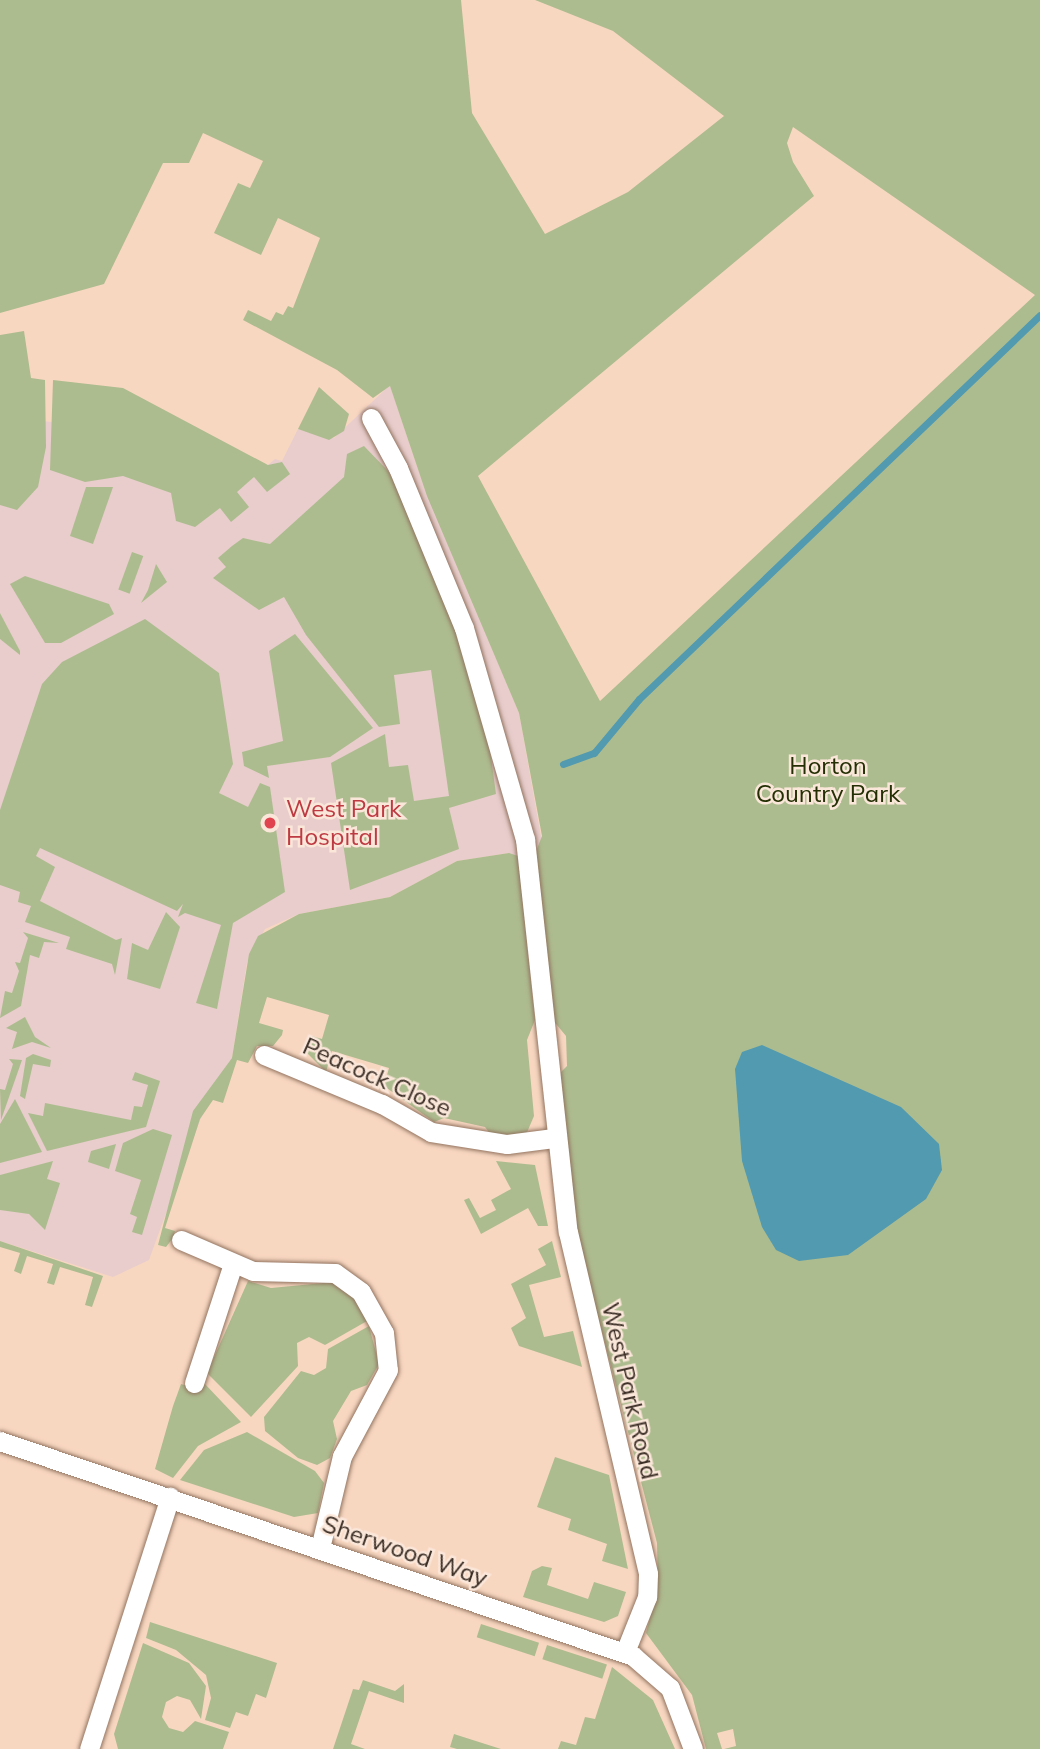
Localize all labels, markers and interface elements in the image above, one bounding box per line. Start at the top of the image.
park label: Horton Country Park [756,752,900,808]
place label: West Park Hospital [286,795,401,851]
marker: West Park Hospital [260,813,280,833]
street label: Peacock Close [298,1031,456,1123]
street label: West Park Road [596,1300,664,1482]
street label: Sherwood Way [319,1509,491,1593]

